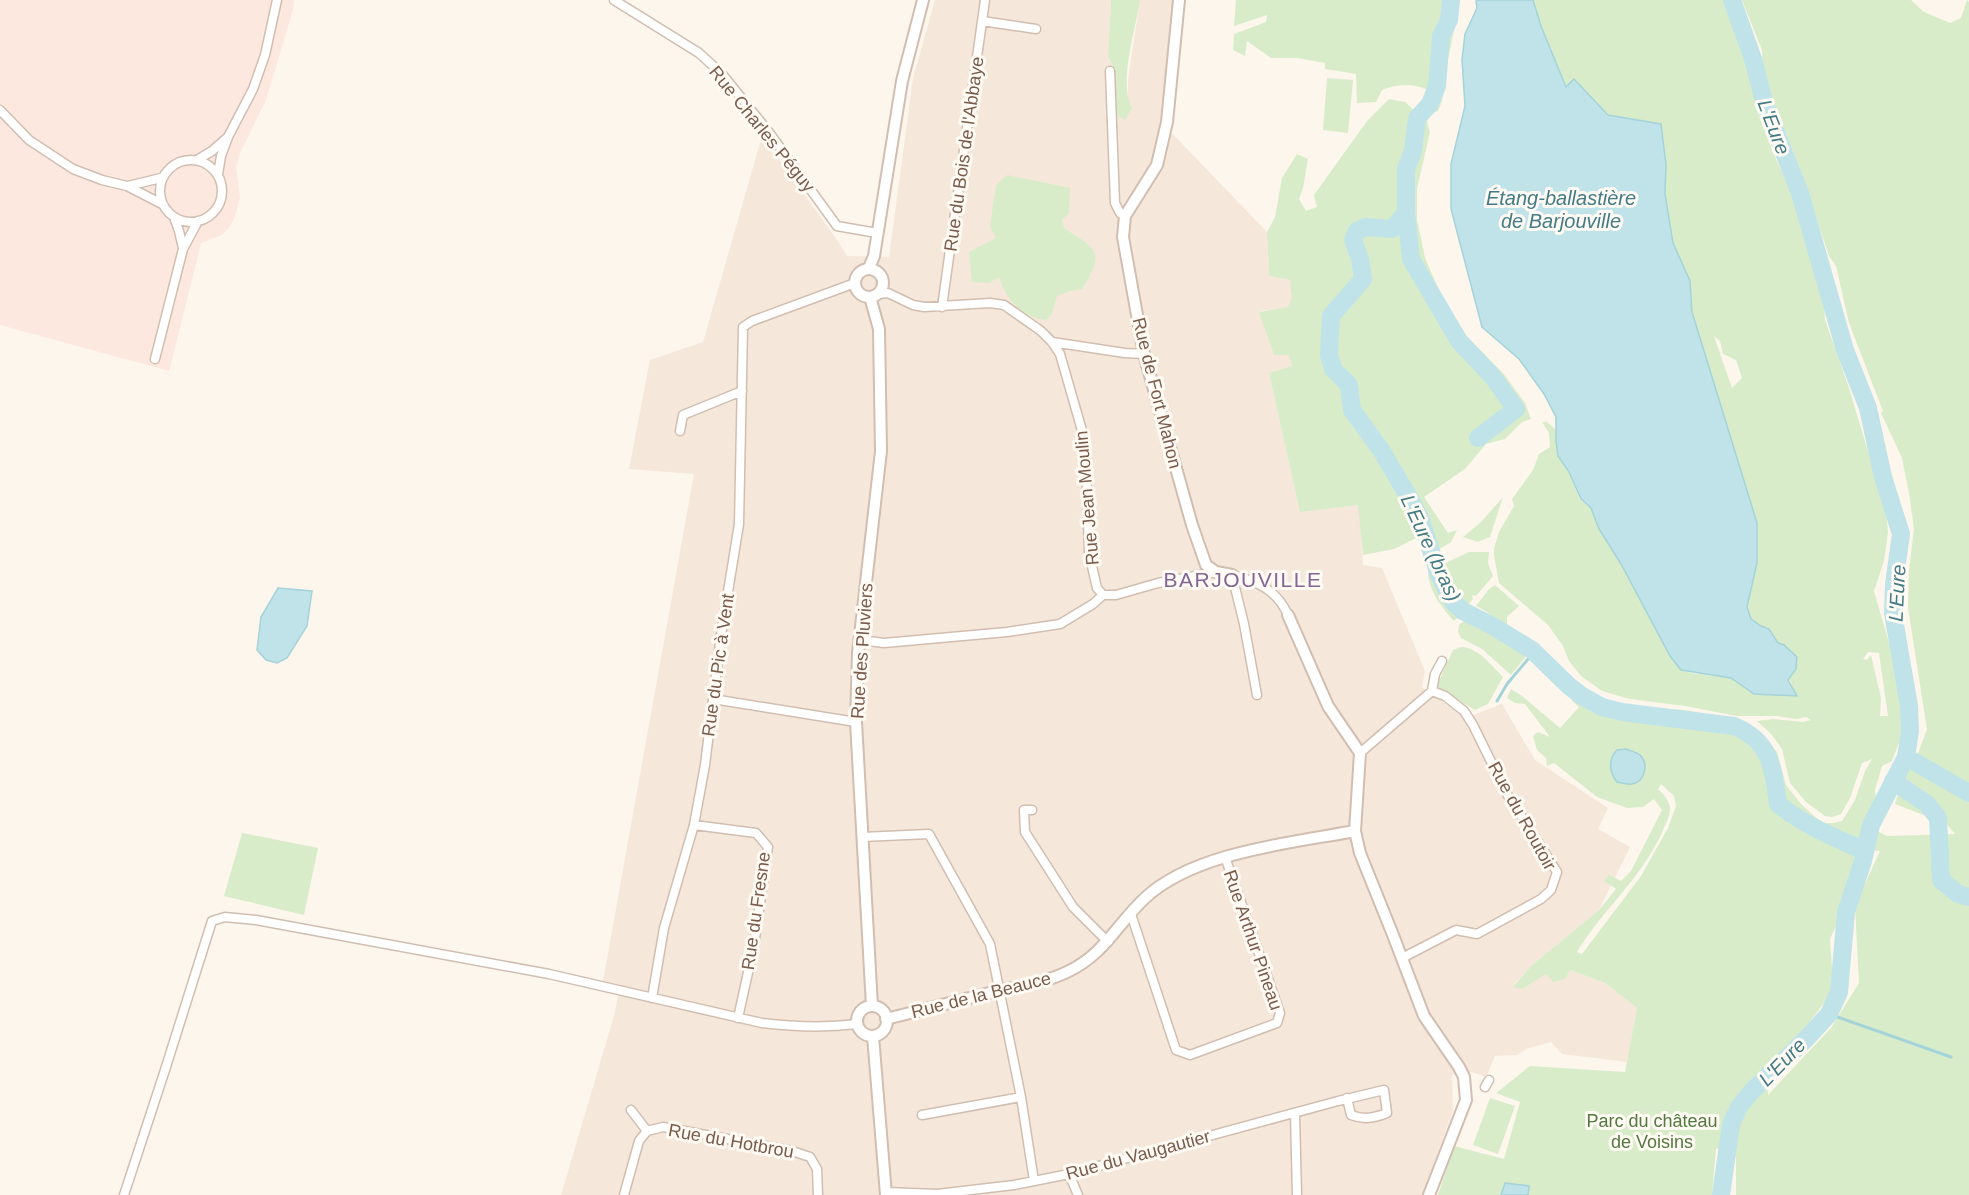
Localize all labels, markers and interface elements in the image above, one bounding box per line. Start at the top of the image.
street label: Rue du Bois de l'Abbaye [940,55,988,253]
street label: Rue Charles Péguy [705,62,819,196]
water label: L'Eure [1753,96,1795,158]
water label: Étang-ballastière de Barjouville [1486,187,1636,232]
street label: Rue de Fort Mahon [1129,315,1185,471]
street label: Rue Jean Moulin [1071,430,1103,566]
water label: L'Eure (bras) [1397,491,1465,605]
water label: L'Eure [1885,564,1909,622]
district label: BARJOUVILLE [1164,568,1322,591]
street label: Rue des Pluviers [847,582,877,720]
street label: Rue du Pic à Vent [698,592,738,738]
street label: Rue du Routoir [1484,758,1560,874]
street label: Rue du Fresne [738,851,774,971]
street label: Rue Arthur Pineau [1220,867,1286,1013]
street label: Rue de la Beauce [909,968,1053,1022]
water label: L'Eure [1754,1034,1810,1090]
park label: Parc du château de Voisins [1586,1111,1718,1152]
street label: Rue du Hotbrou [667,1120,795,1162]
street label: Rue du Vaugautier [1064,1126,1212,1184]

